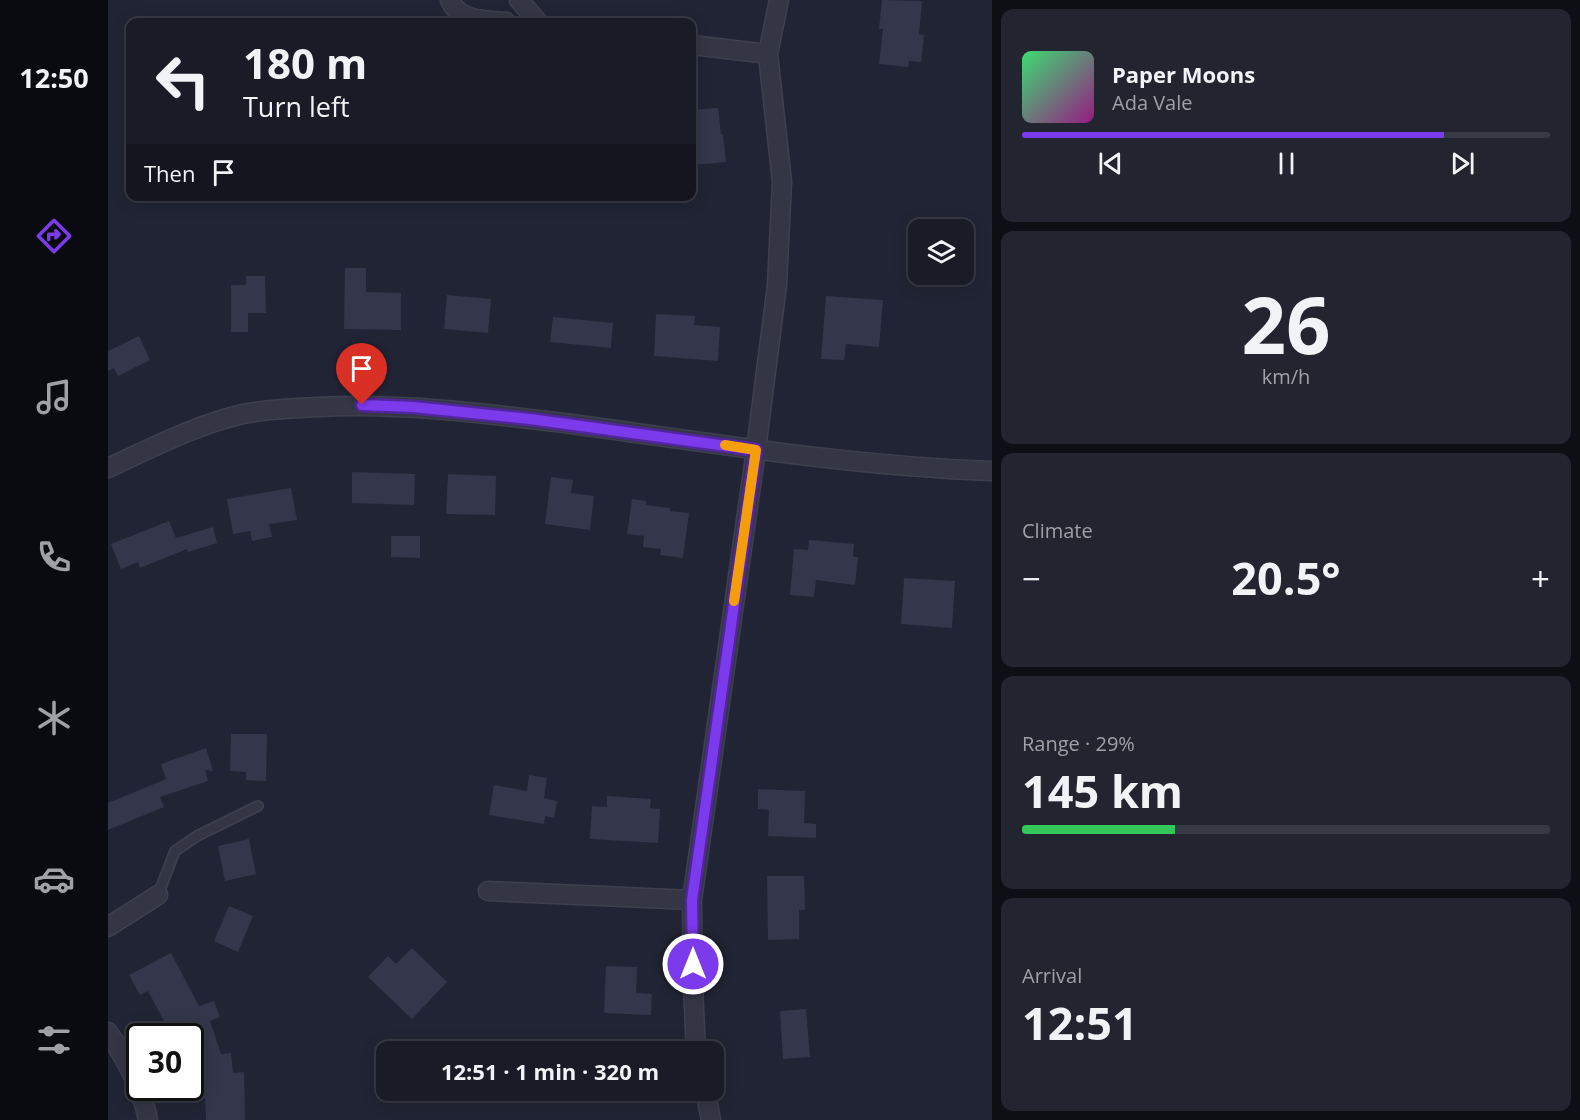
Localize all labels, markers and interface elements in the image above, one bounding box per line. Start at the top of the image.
text: 180 m [243,34,367,91]
icon: left [144,42,222,120]
text: 12:50 [19,59,89,96]
text: Paper Moons [1112,59,1255,89]
text: Turn left [243,88,350,125]
text: Ada Vale [1112,89,1193,116]
icon: previous [1094,147,1127,180]
icon: pause [1270,147,1303,180]
icon: next [1446,147,1479,180]
icon: arrive [207,156,240,189]
text: Then [144,158,195,188]
icon: directions [33,215,75,257]
map controls [908,219,974,285]
button: layers [908,219,974,285]
text: 26 [1241,271,1331,377]
pin [336,343,387,405]
icon: arrive [345,352,378,385]
text: km/h [1262,363,1310,390]
icon: music [33,376,75,418]
text: Climate [1022,517,1093,544]
icon: phone [33,536,75,578]
text: 20.5° [1231,547,1341,608]
text: − [1022,556,1041,601]
text: + [1531,556,1550,601]
icon: climate [33,697,75,739]
text: Range · 29% [1022,730,1135,757]
text: 145 km [1022,760,1183,821]
icon: car [33,858,75,900]
position arrow [661,932,725,996]
text: Arrival [1022,962,1082,989]
text: 12:51 [1022,992,1138,1053]
icon: filters [33,1019,75,1061]
speed limit sign: 30 [126,1023,204,1101]
text: 12:51 · 1 min · 320 m [441,1056,659,1086]

